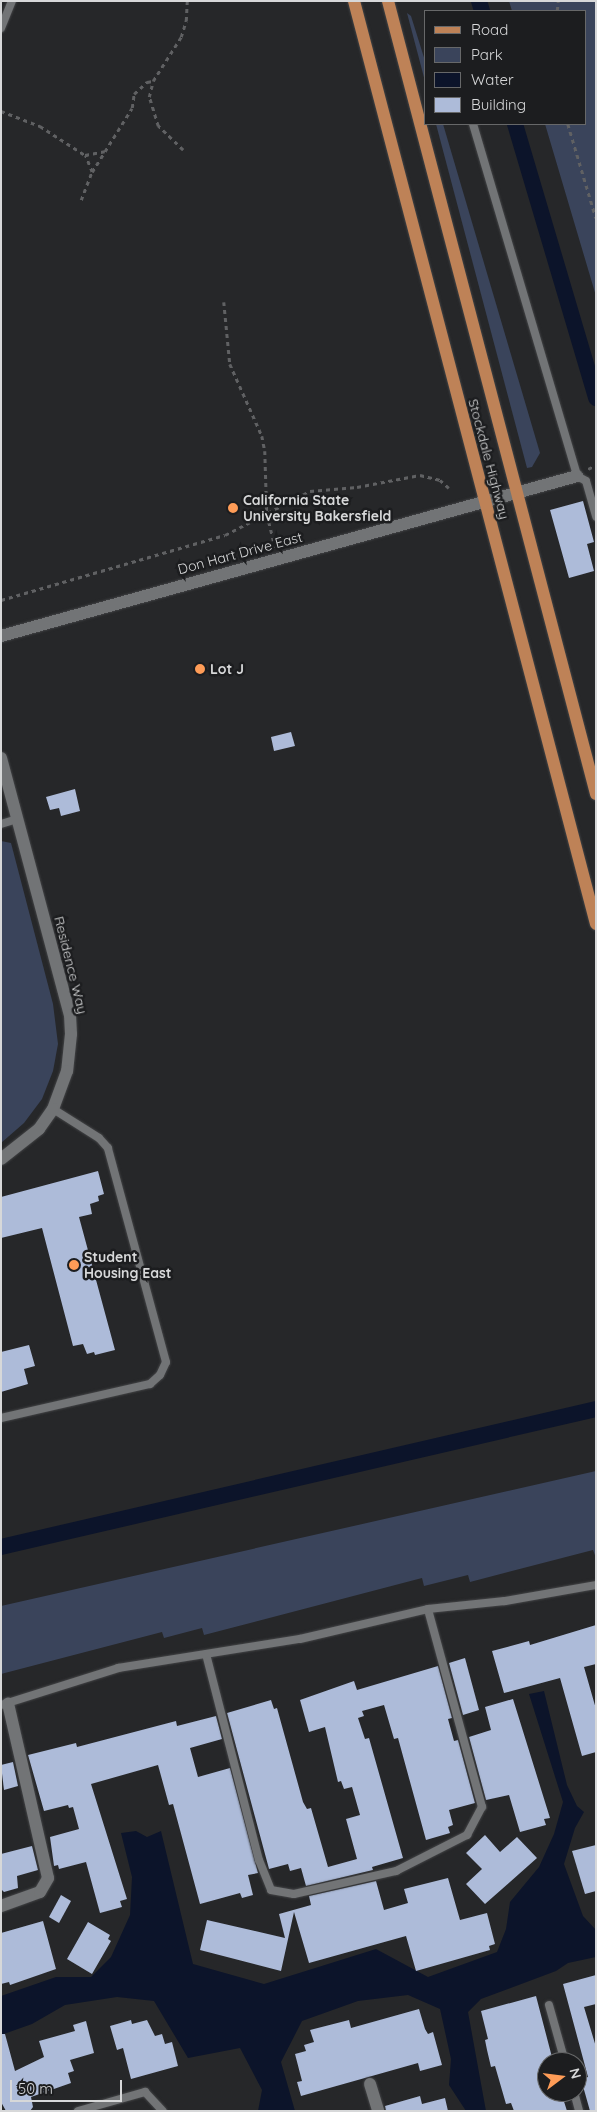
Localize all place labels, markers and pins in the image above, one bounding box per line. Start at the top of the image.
place label: California State University Bakersfield [243,492,391,524]
marker: California State University Bakersfield [227,502,239,514]
place label: Lot J [210,661,244,677]
marker: Lot J [194,663,206,675]
place label: Student Housing East [84,1249,172,1282]
marker: Student Housing East [68,1259,80,1271]

